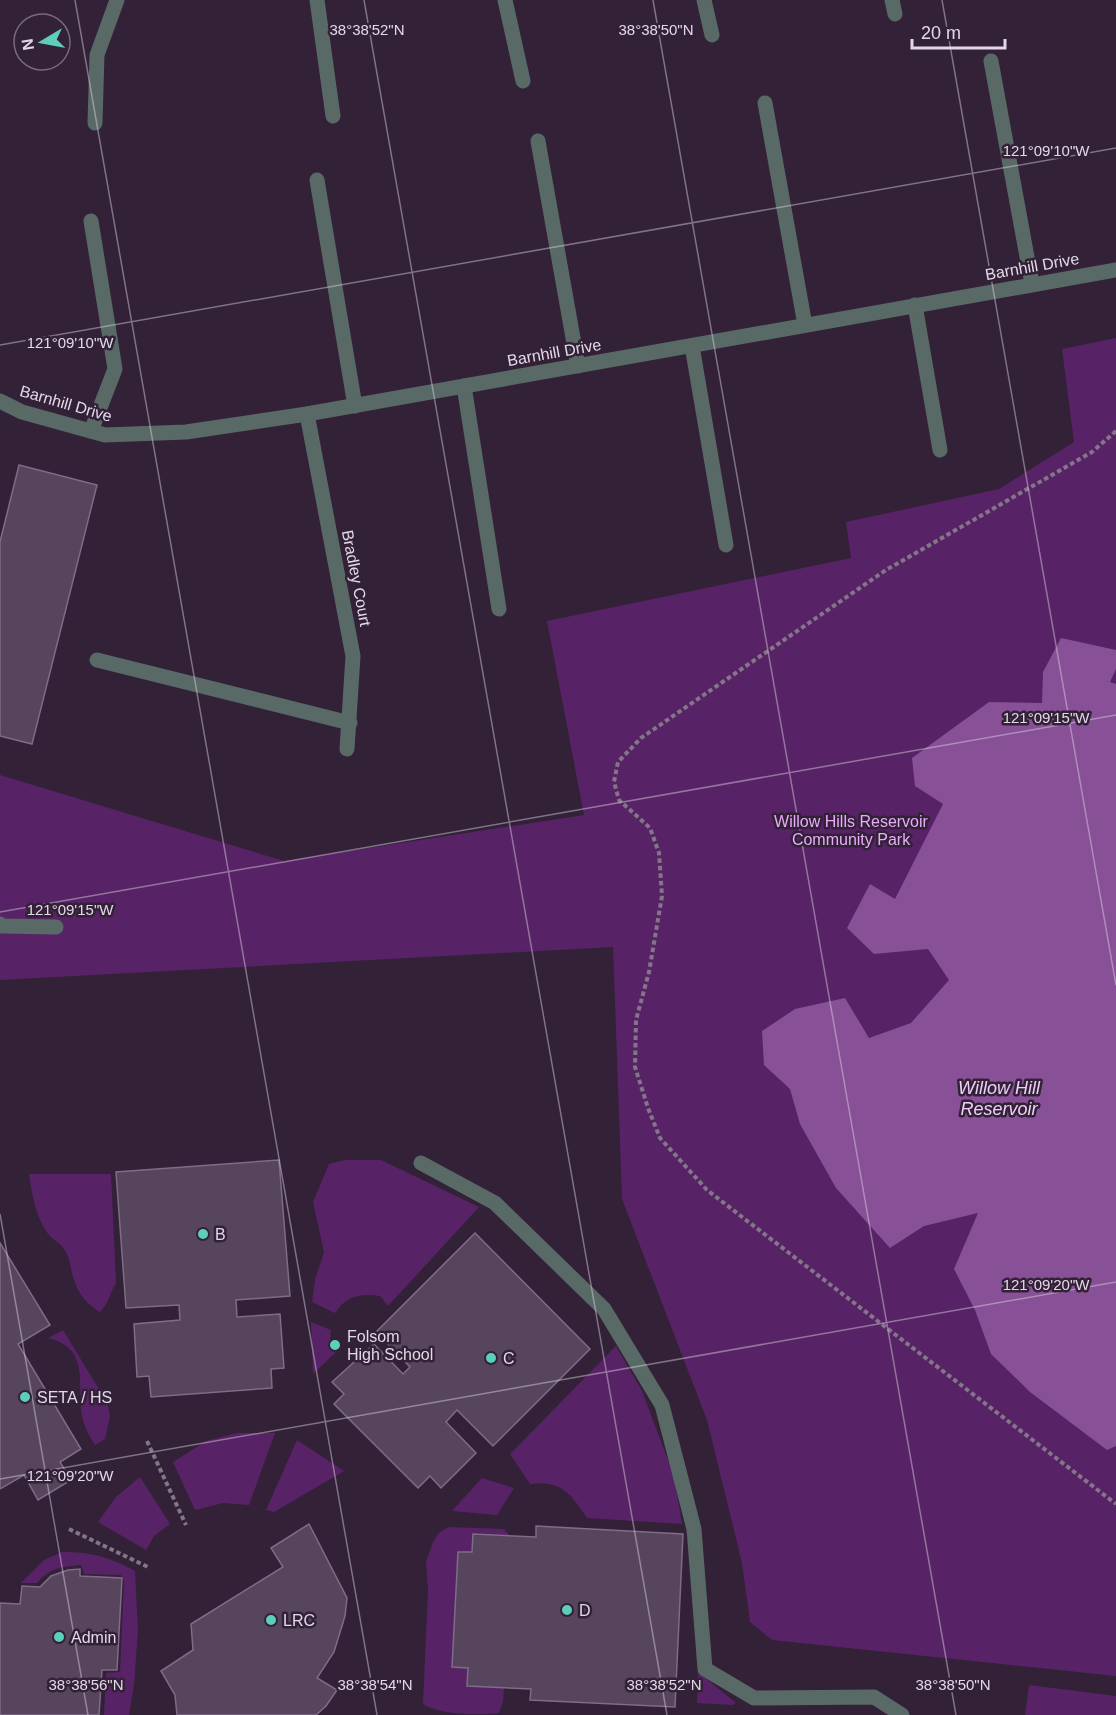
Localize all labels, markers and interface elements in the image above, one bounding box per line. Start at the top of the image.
north arrow [12,12,72,72]
scale bar [912,12,1005,50]
text: 38°38'52"N [329,21,405,38]
text: 38°38'50"N [618,21,694,38]
text: 20 m [921,23,961,43]
text: N [18,37,37,52]
text: 121°09'10"W [1003,142,1090,159]
street label: Barnhill Drive [984,250,1081,283]
text: 121°09'10"W [27,334,114,351]
street label: Barnhill Drive [506,336,603,369]
street label: Barnhill Drive [18,382,114,425]
street label: Bradley Court [339,528,374,628]
text: 121°09'15"W [1003,709,1090,726]
park label: Willow Hills Reservoir Community Park [774,813,929,848]
text: 121°09'15"W [27,901,114,918]
water label: Willow Hill Reservoir [958,1078,1041,1119]
place label: B [215,1226,226,1243]
marker: B [196,1227,210,1241]
text: 121°09'20"W [1003,1276,1090,1293]
place label: Folsom High School [347,1328,433,1363]
marker: Folsom High School [328,1338,342,1352]
place label: C [503,1350,515,1367]
marker: C [484,1351,498,1365]
place label: SETA / HS [37,1389,112,1406]
marker: SETA / HS [18,1390,32,1404]
text: 121°09'20"W [27,1467,114,1484]
place label: D [579,1602,591,1619]
marker: D [560,1603,574,1617]
place label: LRC [283,1612,315,1629]
marker: LRC [264,1613,278,1627]
place label: Admin [71,1629,116,1646]
marker: Admin [52,1630,66,1644]
text: 38°38'56"N [48,1676,124,1693]
text: 38°38'54"N [337,1676,413,1693]
text: 38°38'52"N [626,1676,702,1693]
text: 38°38'50"N [915,1676,991,1693]

